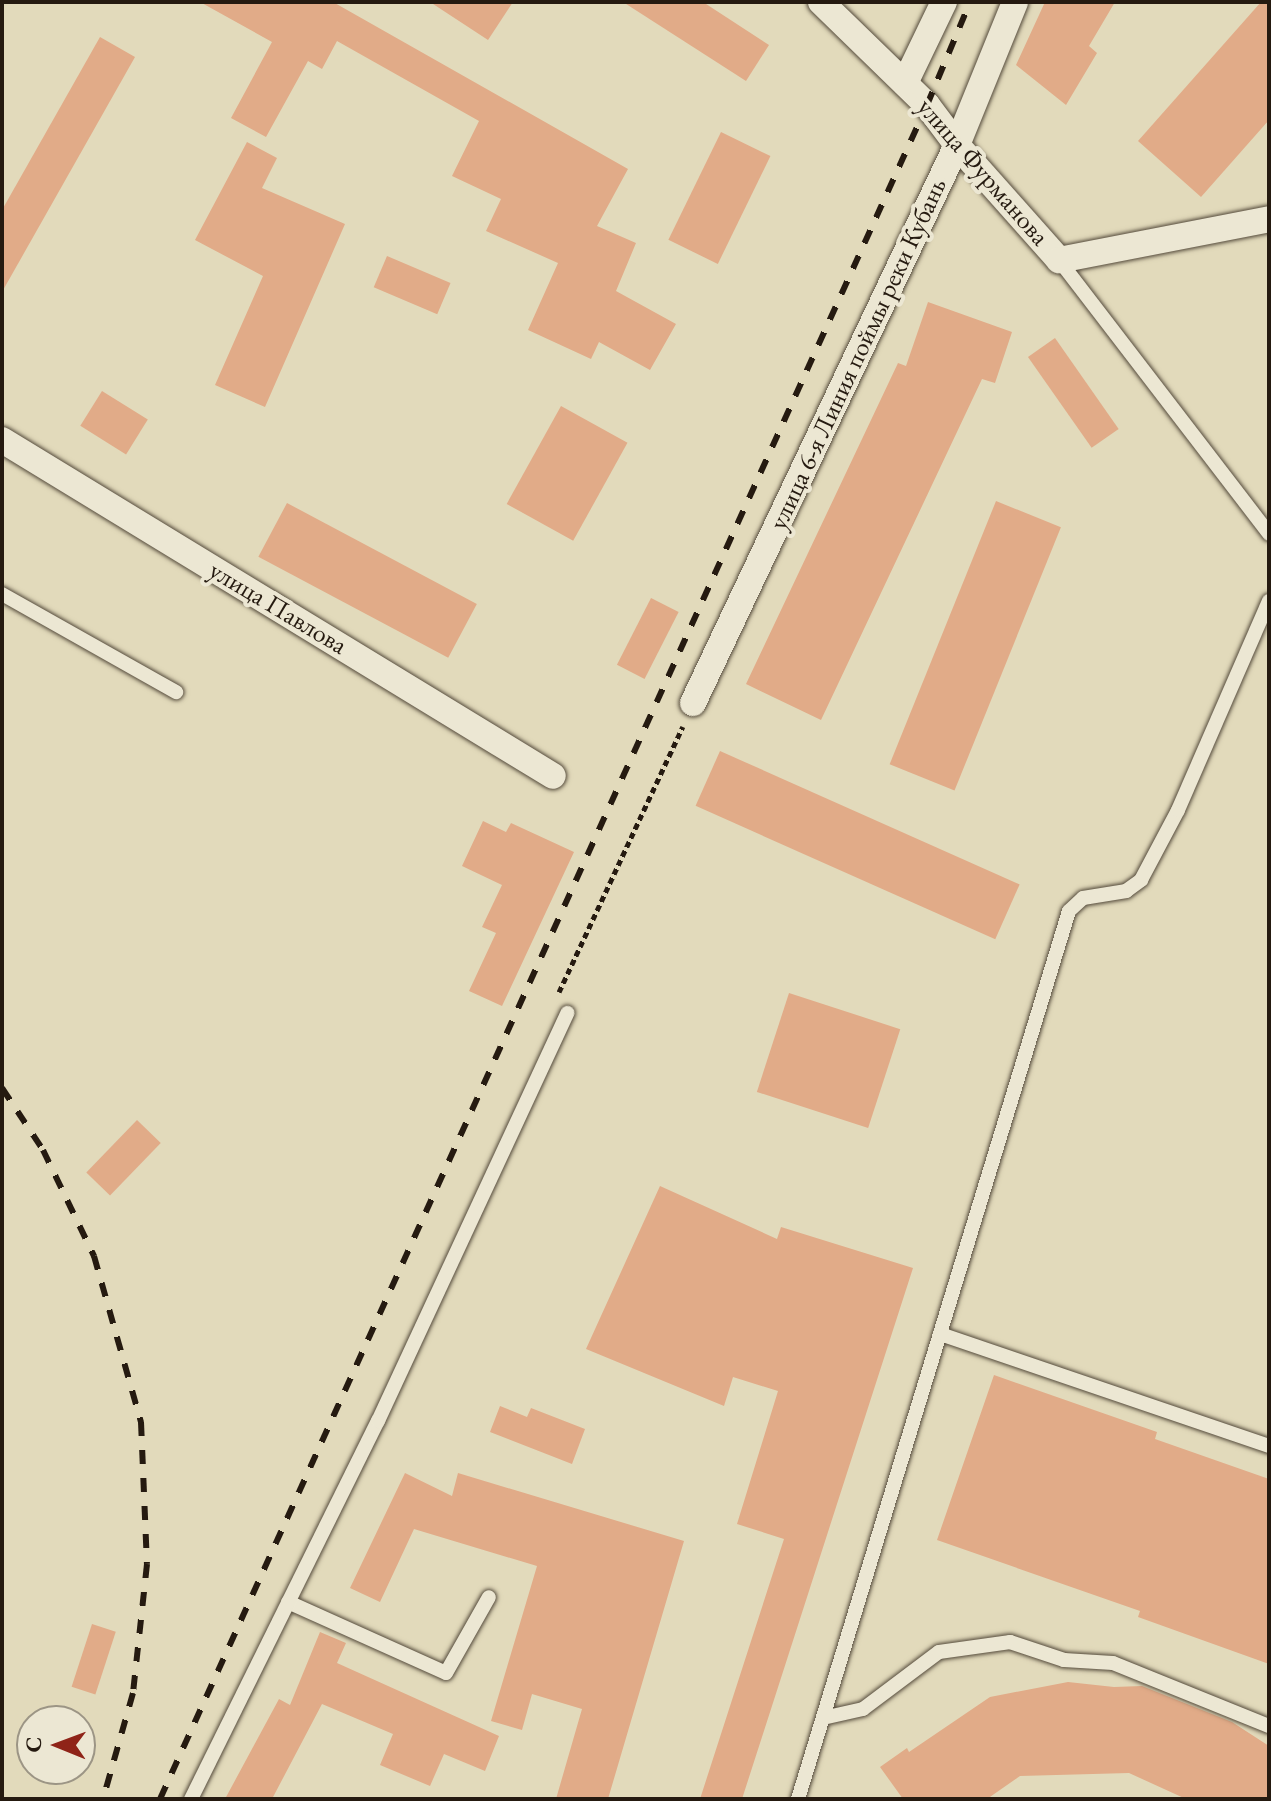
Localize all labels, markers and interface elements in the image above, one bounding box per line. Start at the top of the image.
street label: улица Фурманова [911,92,1055,252]
street label: улица 6-я Линия поймы реки Кубань [763,173,953,535]
street label: улица Павлова [203,555,353,661]
north arrow [16,1705,96,1785]
text: С [19,1737,48,1753]

